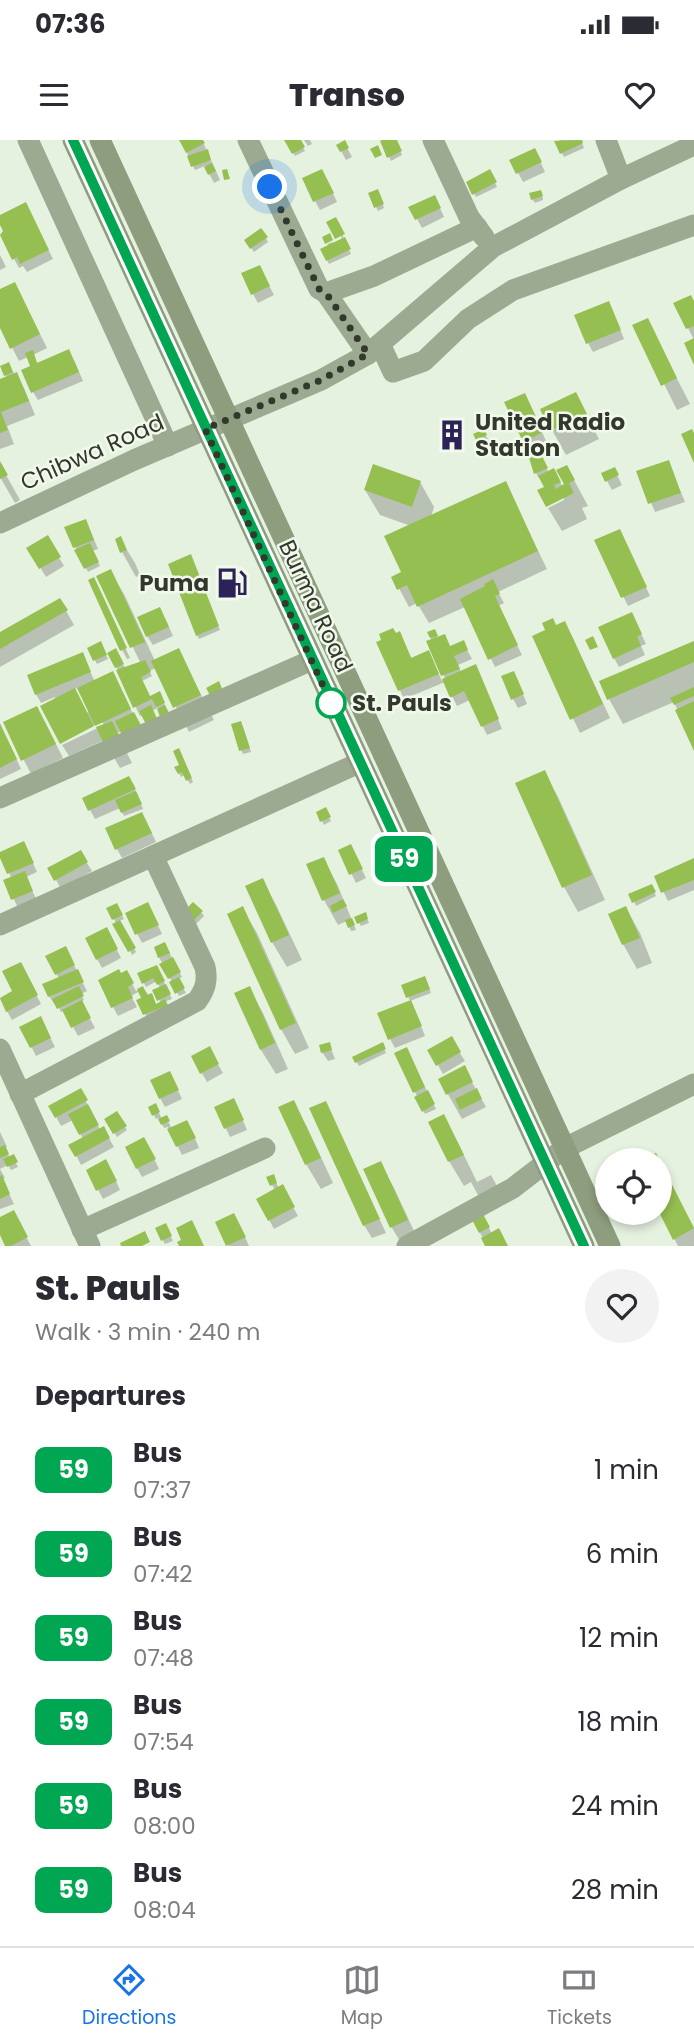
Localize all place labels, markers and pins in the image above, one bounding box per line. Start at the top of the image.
place label: United Radio Station [475,406,625,464]
building icon: United Radio Station [435,418,469,452]
fuel station icon: Puma [215,566,249,600]
place label: Puma [139,567,209,599]
place label: St. Pauls [352,687,452,719]
marker: St. Pauls [316,688,346,718]

